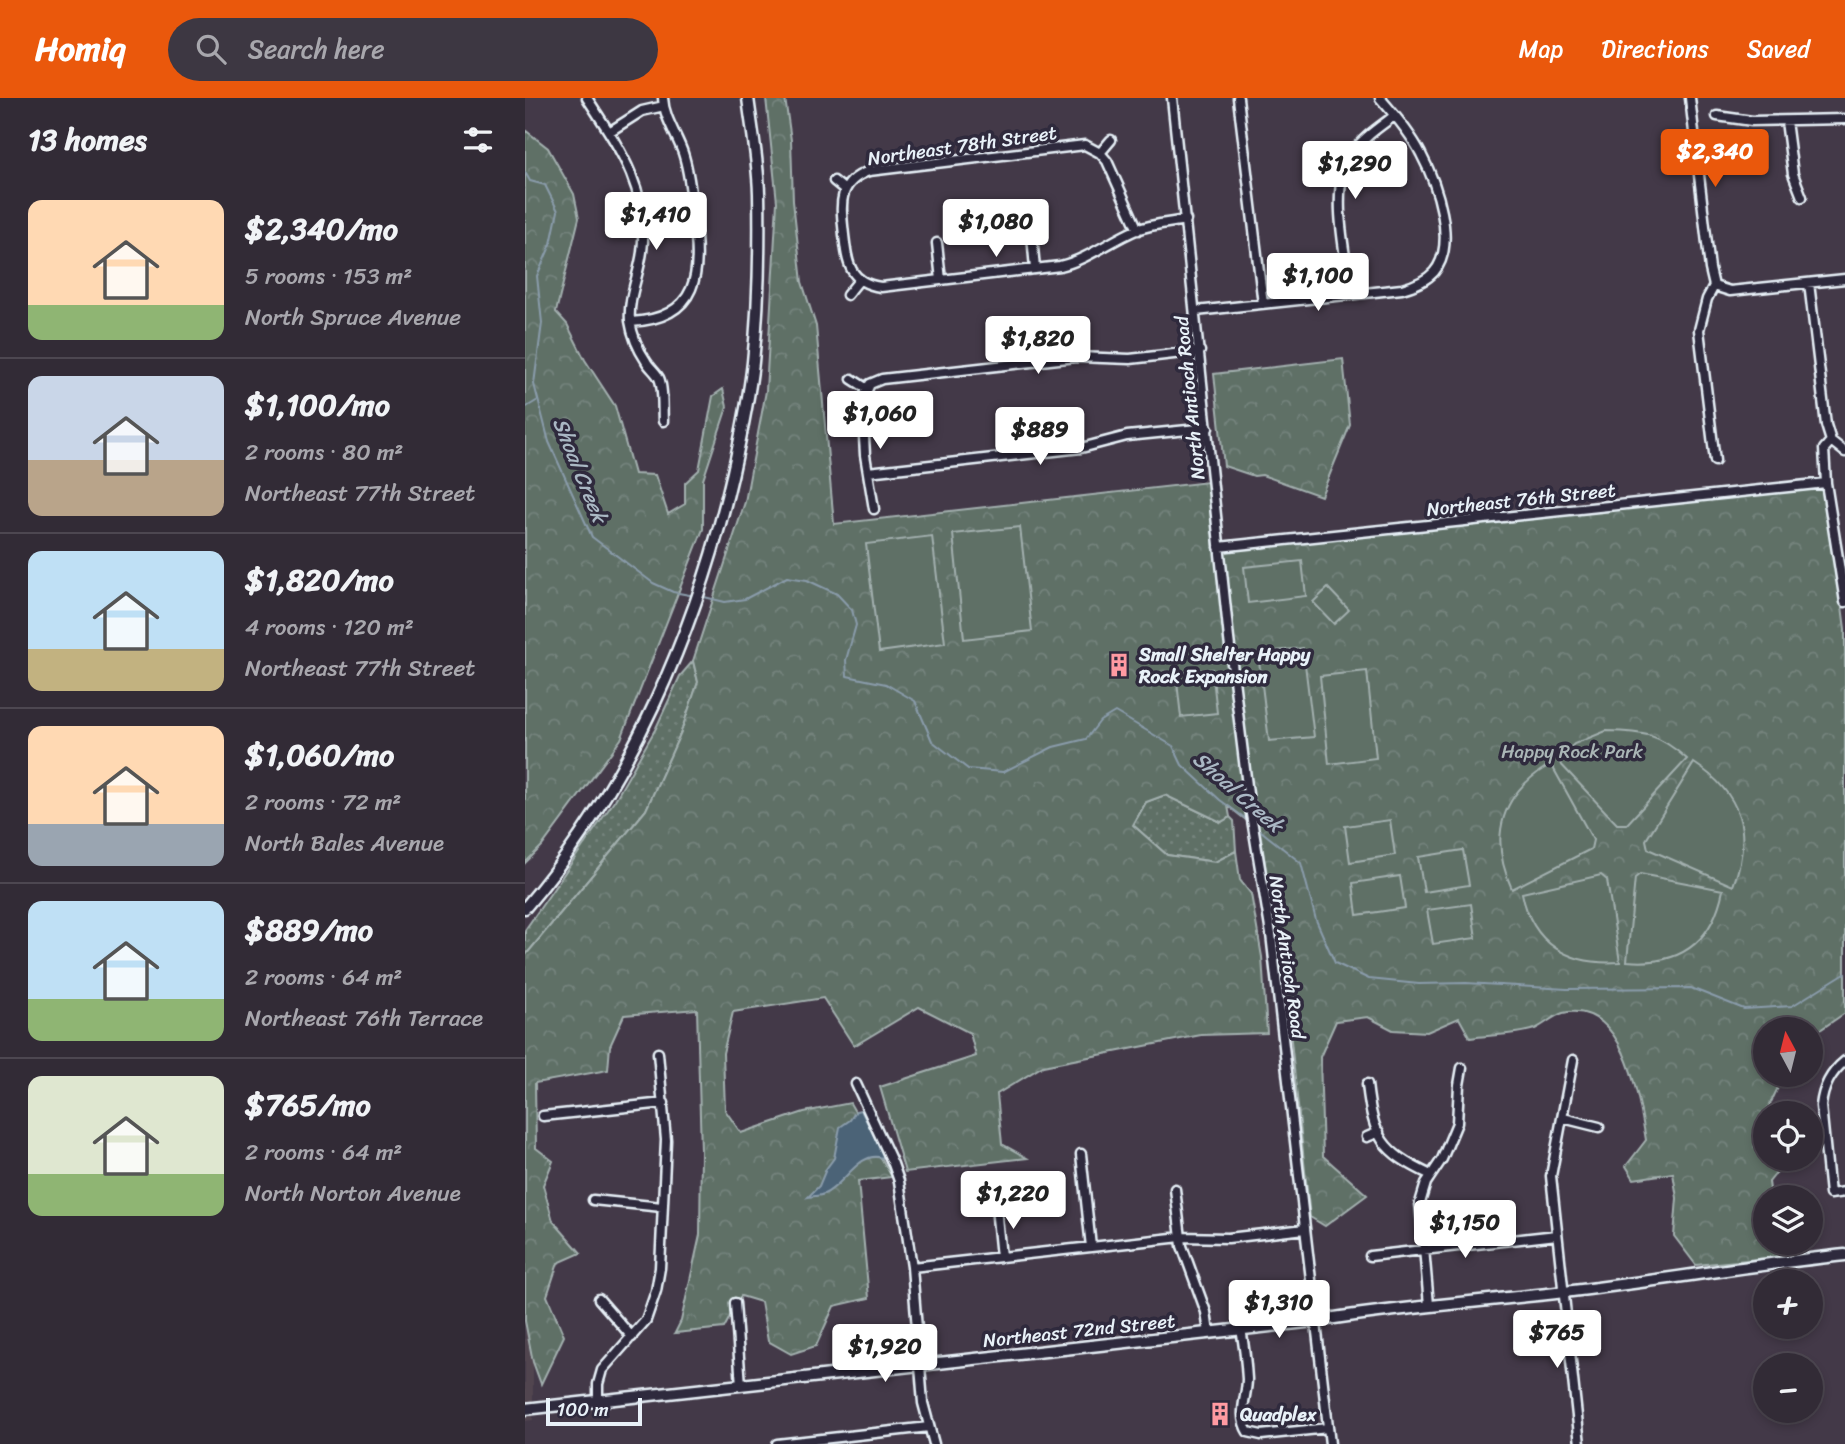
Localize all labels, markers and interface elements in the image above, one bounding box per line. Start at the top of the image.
search box [168,18,658,81]
text: Homiq [35,20,126,78]
text: Search here [248,26,385,72]
text: Map [1519,28,1563,70]
text: Directions [1601,28,1709,70]
text: Saved [1747,28,1810,70]
icon: search [192,30,230,68]
text: 13 homes [28,113,147,167]
street label: Northeast 78th Street [865,116,1059,175]
icon: filters [459,121,497,159]
pin: $2,340 [1658,130,1772,189]
text: $2,340 [1677,131,1753,172]
pin: $1,290 [1298,141,1412,201]
text: $1,290 [1318,143,1392,184]
pin: $1,410 [599,192,713,252]
text: $1,410 [621,194,691,235]
pin: $1,080 [939,200,1053,259]
text: $1,080 [959,201,1033,242]
text: $2,340/mo [245,202,398,256]
icon: home [84,228,168,312]
pin: $1,100 [1261,254,1375,313]
text: $1,100 [1283,255,1353,296]
text: 5 rooms · 153 m² [245,256,412,297]
text: North Spruce Avenue [245,297,461,338]
street label: North Antioch Road [1164,313,1215,482]
pin: $1,820 [981,316,1095,376]
text: $1,820 [1001,318,1075,359]
text: $1,100/mo [245,378,390,432]
pin: $1,060 [823,392,937,451]
text: $1,060 [843,393,917,434]
icon: home [84,404,168,488]
pin: $889 [999,408,1081,467]
text: $889 [1011,409,1069,450]
water label: Shoal Creek [542,412,619,531]
text: 2 rooms · 80 m² [245,432,403,473]
text: Northeast 77th Street [245,473,475,514]
street label: Northeast 76th Street [1425,473,1617,526]
text: $1,820/mo [245,553,394,607]
icon: home [84,579,168,663]
text: 4 rooms · 120 m² [245,607,414,648]
place label: Small Shelter Happy Rock Expansion [1138,638,1312,693]
text: Northeast 77th Street [245,648,475,689]
building icon: Small Shelter Happy Rock Expansion [1105,651,1133,679]
text: $1,060/mo [245,728,394,782]
park label: Happy Rock Park [1501,735,1644,768]
water label: Shoal Creek [1184,741,1294,844]
icon: home [84,754,168,838]
text: 2 rooms · 72 m² [245,782,401,823]
text: North Bales Avenue [245,823,444,864]
street label: North Antioch Road [1260,873,1315,1042]
text: $889/mo [245,903,373,957]
icon: home [84,929,168,1013]
text: 2 rooms · 64 m² [245,957,402,998]
text: Northeast 76th Terrace [245,998,483,1039]
north arrow [1753,1017,1823,1087]
map controls [1753,1017,1823,1423]
text: $765/mo [245,1078,371,1132]
button: locate [1753,1101,1823,1171]
icon: home [84,1104,168,1188]
text: 2 rooms · 64 m² [245,1132,402,1173]
pin: $1,220 [956,1172,1070,1231]
text: North Norton Avenue [245,1173,461,1214]
text: $1,220 [977,1173,1049,1214]
button: layers [1753,1185,1823,1255]
pin: $1,150 [1408,1200,1522,1260]
text: $1,150 [1430,1202,1500,1243]
button: + [1753,1269,1823,1339]
pin: $1,310 [1222,1280,1336,1340]
text: $1,310 [1245,1282,1313,1323]
street label: Northeast 72nd Street [981,1304,1177,1357]
pin: $765 [1516,1310,1598,1370]
text: $765 [1529,1312,1585,1353]
pin: $1,920 [828,1324,942,1384]
text: $1,920 [848,1326,922,1367]
button: − [1753,1353,1823,1423]
text: 100 m [557,1393,609,1426]
scale bar [546,1395,642,1427]
place label: Quadplex [1240,1398,1317,1431]
building icon: Quadplex [1206,1400,1234,1428]

